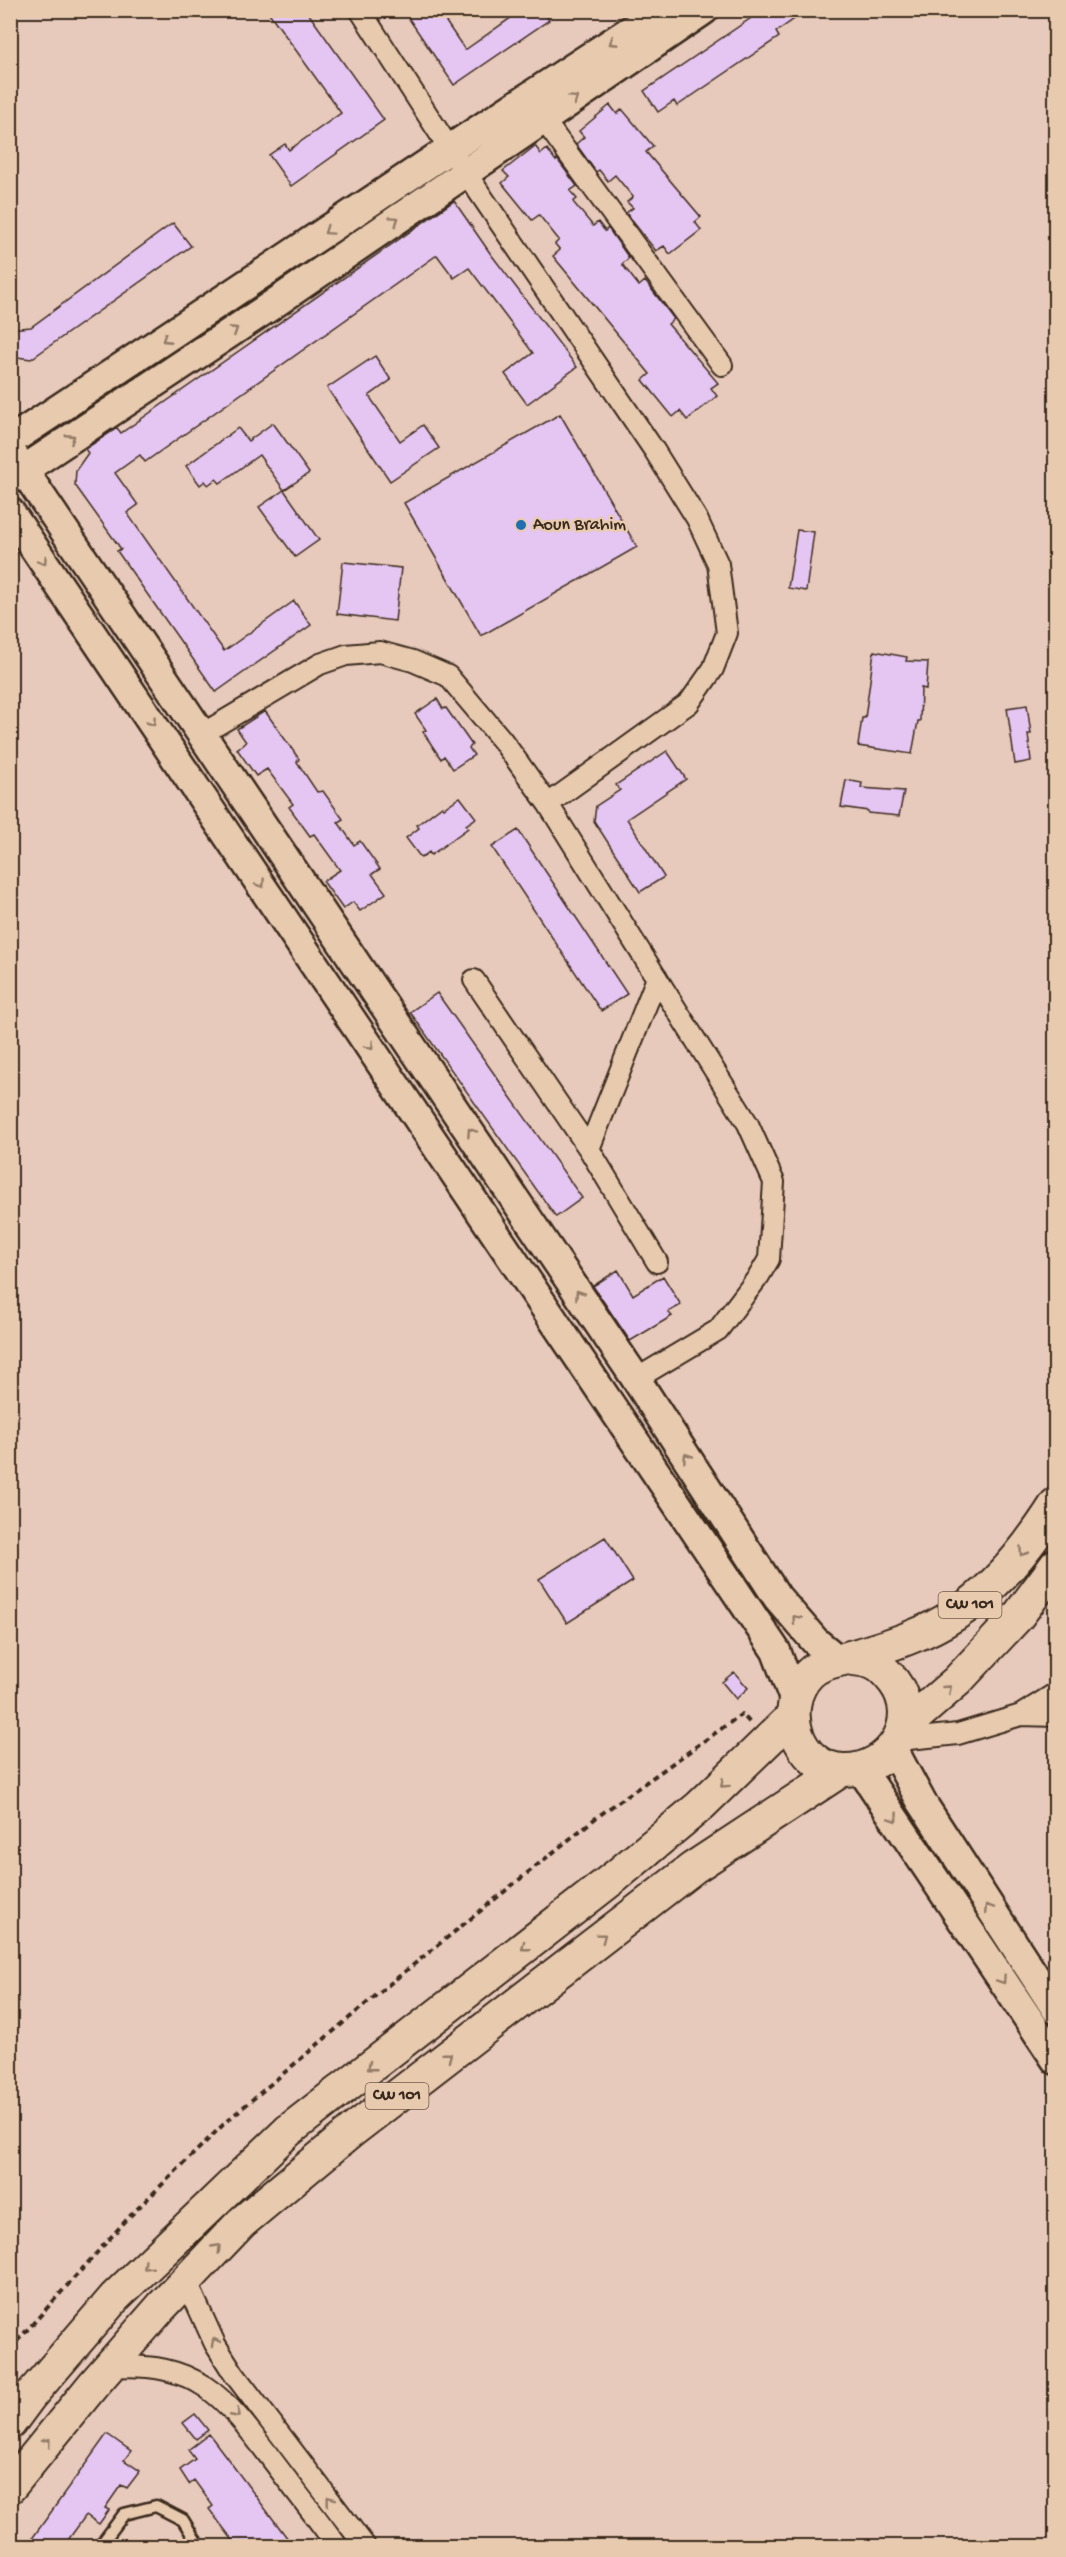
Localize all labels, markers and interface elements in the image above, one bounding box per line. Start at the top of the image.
one-way arrow [609,35,620,46]
one-way arrow [567,95,578,106]
one-way arrow [389,216,399,228]
one-way arrow [324,224,335,235]
one-way arrow [228,326,238,338]
one-way arrow [161,332,172,343]
one-way arrow [65,434,76,445]
place label: Aoun Brahim [533,515,626,536]
marker: Aoun Brahim [514,518,528,532]
one-way arrow [36,554,47,565]
one-way arrow [145,716,156,727]
one-way arrow [254,877,265,888]
one-way arrow [362,1040,374,1050]
one-way arrow [467,1128,478,1139]
one-way arrow [576,1290,587,1301]
one-way arrow [682,1453,694,1463]
one-way arrow [1019,1546,1030,1557]
road number: CW 101 [938,1592,1002,1618]
one-way arrow [792,1615,803,1625]
one-way arrow [941,1685,952,1696]
one-way arrow [721,1777,731,1788]
one-way arrow [887,1811,898,1822]
one-way arrow [984,1904,996,1914]
one-way arrow [595,1934,606,1945]
one-way arrow [520,1940,531,1951]
one-way arrow [995,1973,1006,1984]
one-way arrow [441,2053,452,2064]
one-way arrow [366,2059,377,2070]
road number: CW 101 [366,2083,428,2109]
one-way arrow [210,2244,221,2254]
one-way arrow [143,2259,153,2270]
one-way arrow [211,2338,222,2349]
one-way arrow [229,2407,240,2418]
one-way arrow [40,2437,51,2448]
one-way arrow [327,2495,338,2506]

